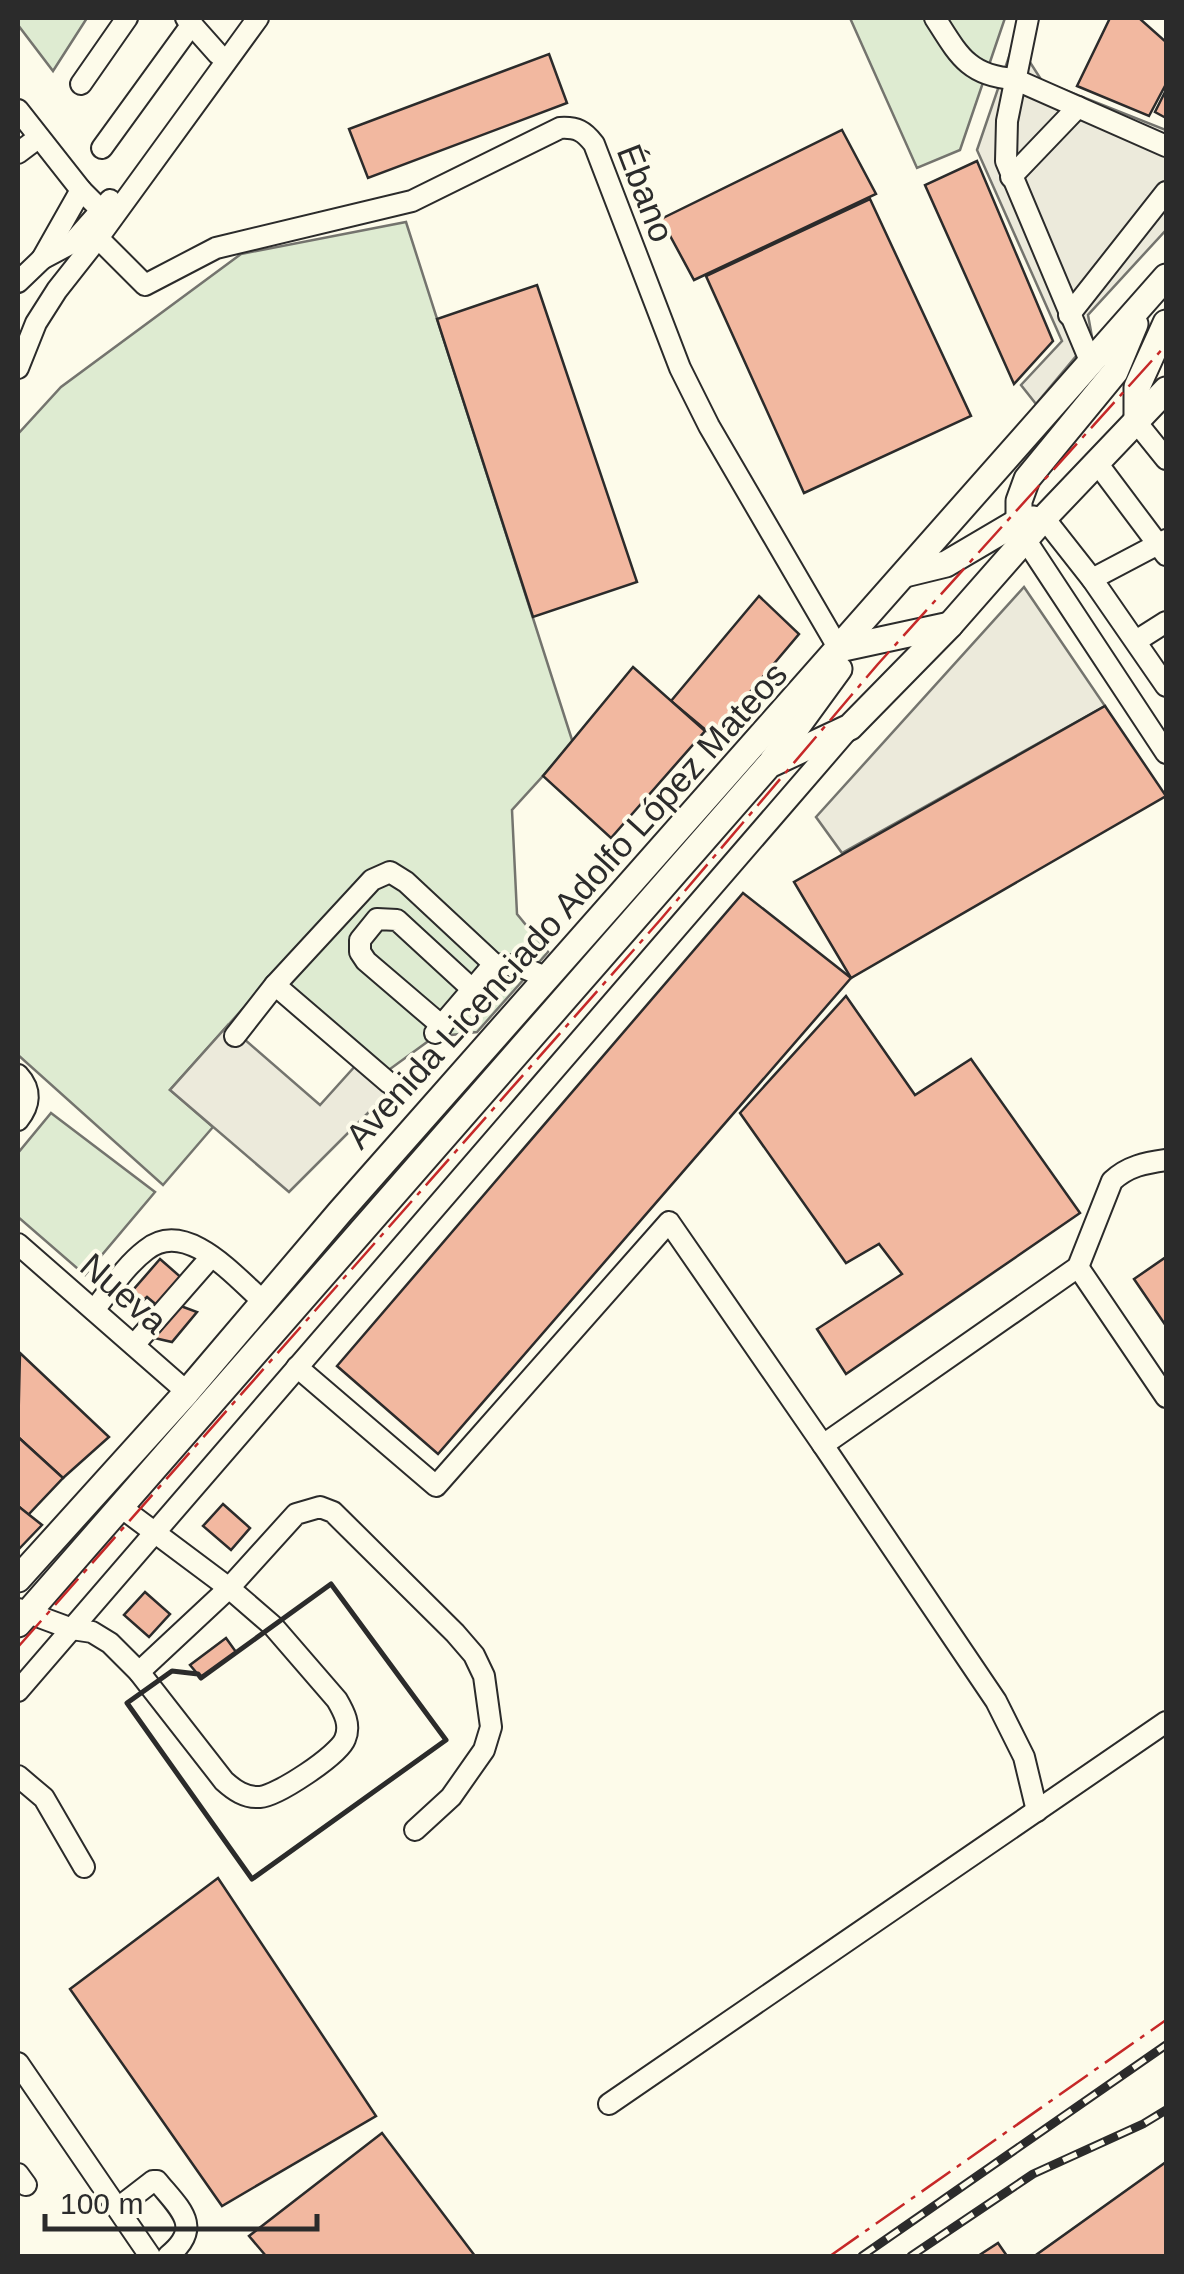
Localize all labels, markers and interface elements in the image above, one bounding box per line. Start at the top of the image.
street label: Ébano [610,139,682,247]
street label: Avenida Licenciado Adolfo López Mateos [338,654,794,1156]
street label: Nueva [73,1245,175,1341]
scale bar [45,2169,318,2231]
text: 100 m [60,2187,143,2220]

